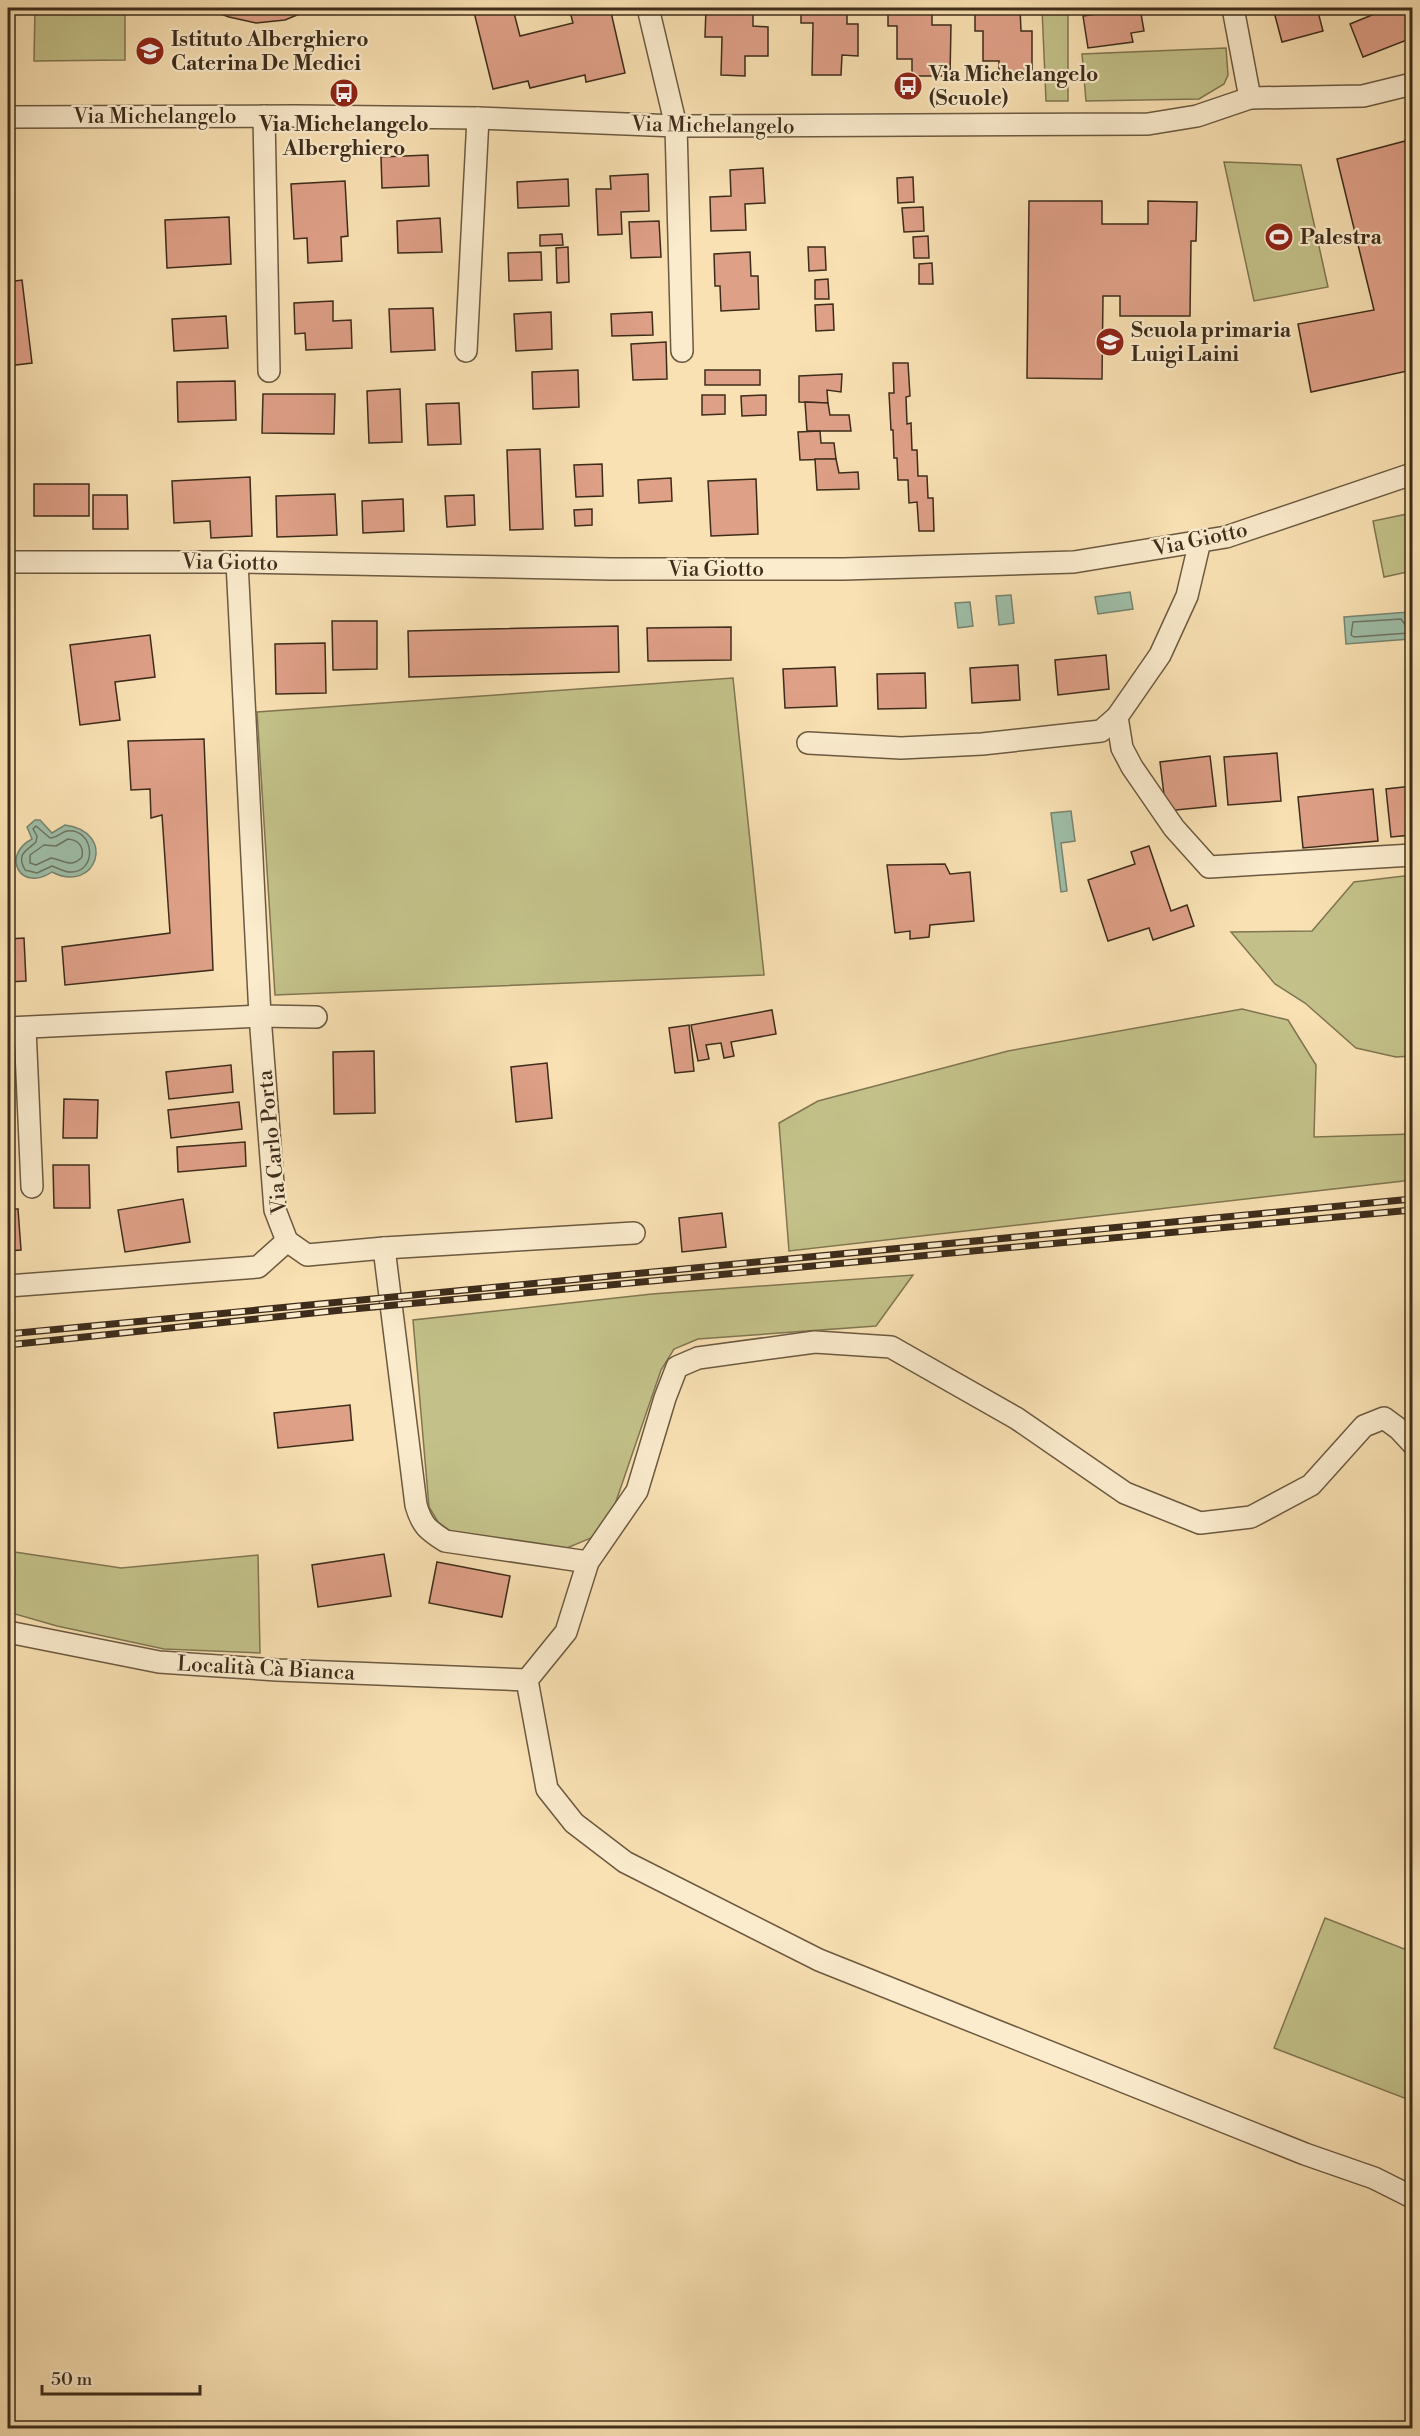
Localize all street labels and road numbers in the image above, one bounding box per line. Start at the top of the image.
street label: Via Michelangelo [72,104,237,130]
street label: Via Michelangelo [630,112,795,140]
street label: Via Giotto [1149,517,1250,563]
street label: Via Giotto [181,549,278,577]
street label: Via Giotto [667,557,764,583]
street label: Via Carlo Porta [252,1068,294,1216]
street label: Località Cà Bianca [176,1651,356,1687]

